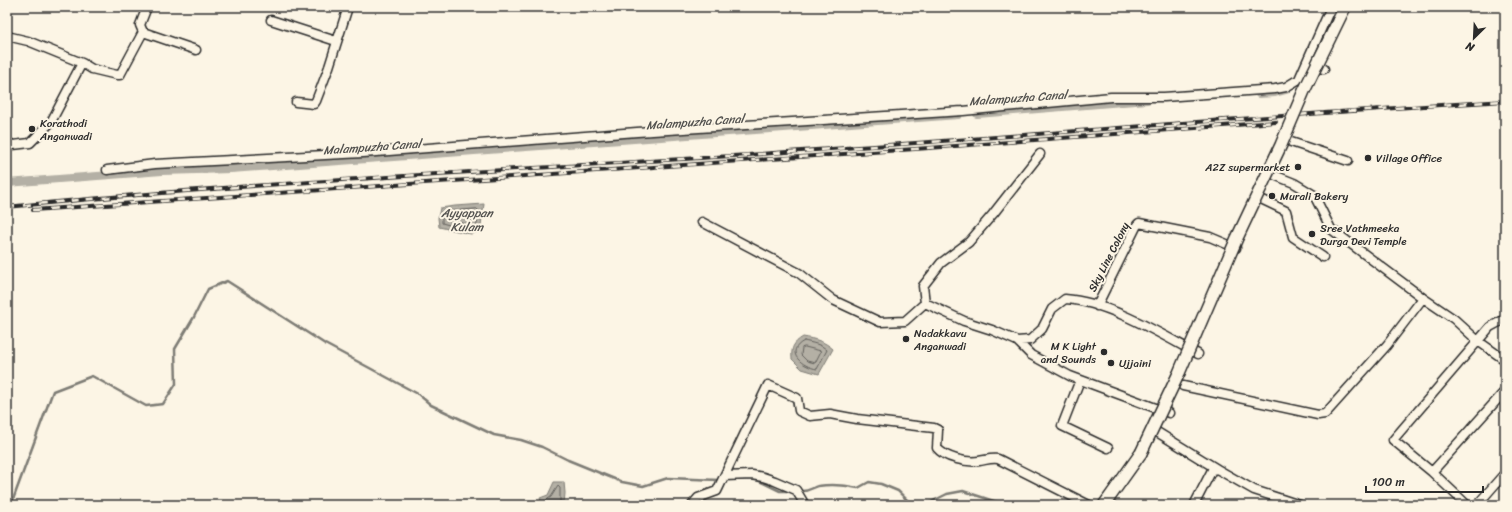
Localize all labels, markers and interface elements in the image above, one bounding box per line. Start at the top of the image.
north arrow [1454,18,1494,58]
text: N [1462,36,1478,57]
water label: Malampuzha Canal [968,83,1070,112]
water label: Malampuzha Canal [645,107,747,136]
place label: Korathodi Anganwadi [39,114,93,146]
marker: Korathodi Anganwadi [27,124,37,134]
water label: Malampuzha Canal [322,132,424,161]
place label: Village Office [1376,149,1442,168]
marker: Village Office [1363,153,1373,163]
place label: A2Z supermarket [1204,158,1290,177]
marker: A2Z supermarket [1293,162,1303,172]
place label: Murali Bakery [1280,187,1348,206]
marker: Murali Bakery [1267,191,1277,201]
water label: Ayyappan Kulam [440,202,494,238]
street label: Sky Line Colony [1083,218,1135,295]
place label: Sree Vathmeeka Durga Devi Temple [1320,219,1407,251]
marker: Sree Vathmeeka Durga Devi Temple [1307,229,1317,239]
place label: Nadakkavu Anganwadi [913,324,967,356]
marker: Nadakkavu Anganwadi [901,334,911,344]
place label: M K Light and Sounds [1041,337,1097,369]
marker: M K Light and Sounds [1099,347,1109,357]
place label: Ujjaini [1119,354,1152,373]
marker: Ujjaini [1106,358,1116,368]
scale bar [1366,468,1483,494]
text: 100 m [1372,471,1405,493]

